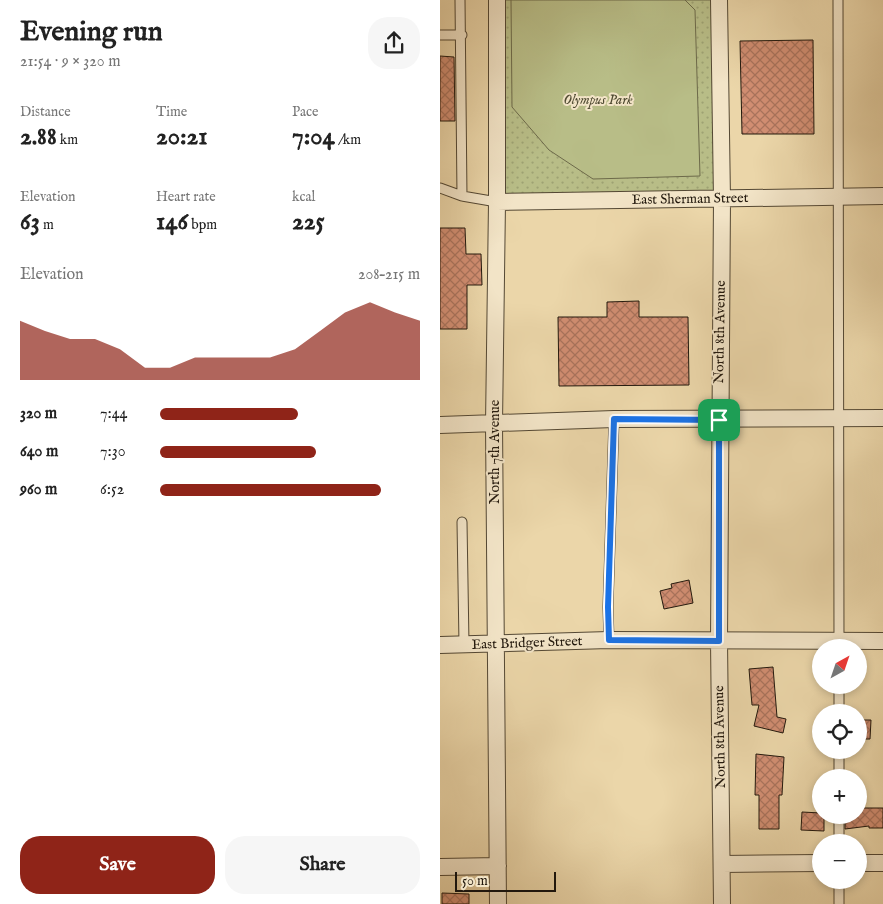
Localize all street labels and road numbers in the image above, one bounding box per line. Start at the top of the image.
street label: East Sherman Street [631,189,749,209]
street label: North 8th Avenue [710,280,730,384]
street label: North 7th Avenue [486,399,504,504]
street label: East Bridger Street [471,632,583,654]
street label: North 8th Avenue [710,685,730,789]

